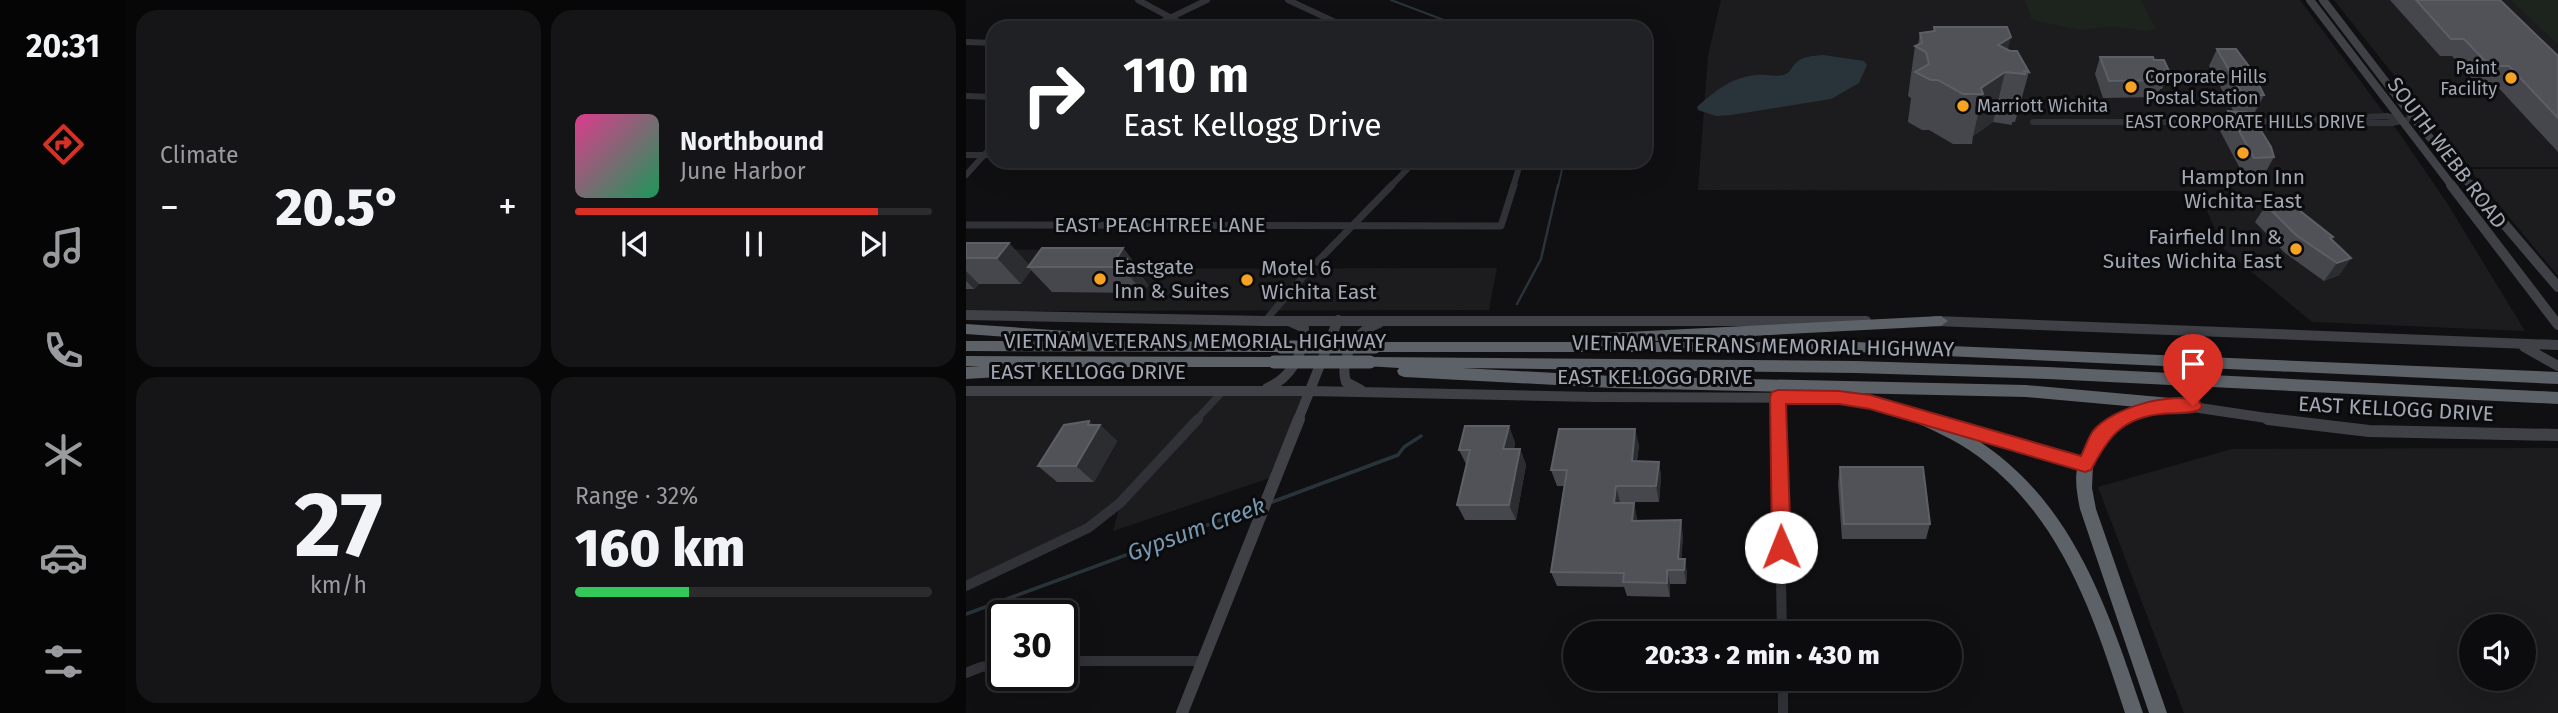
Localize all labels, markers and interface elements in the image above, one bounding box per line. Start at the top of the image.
text: 20:31 [26,27,100,65]
text: 110 m [1123,46,1249,105]
icon: right [1008,49,1099,140]
place label: Paint Facility [2440,57,2497,100]
place label: Corporate Hills Postal Station [2145,66,2267,109]
marker: Paint Facility [2503,70,2519,86]
street label: SOUTH WEBB ROAD [2382,72,2512,234]
marker: Corporate Hills Postal Station [2123,79,2139,95]
place label: Marriott Wichita [1977,95,2108,117]
marker: Marriott Wichita [1955,98,1971,114]
text: East Kellogg Drive [1123,106,1382,144]
street label: EAST CORPORATE HILLS DRIVE [2125,111,2365,133]
icon: directions [39,120,88,169]
text: Northbound [680,126,824,157]
text: Climate [160,141,239,169]
marker: Hampton Inn Wichita-East [2235,145,2251,161]
text: June Harbor [680,157,806,185]
place label: Hampton Inn Wichita-East [2181,164,2305,214]
text: 20.5° [276,176,402,239]
text: − [160,184,179,230]
text: + [498,184,517,230]
street label: EAST PEACHTREE LANE [1054,212,1266,238]
icon: music [39,223,88,272]
place label: Fairfield Inn & Suites Wichita East [2103,224,2282,274]
icon: previous [616,225,654,263]
icon: pause [735,225,773,263]
icon: next [854,225,892,263]
marker: Fairfield Inn & Suites Wichita East [2288,241,2304,257]
place label: Eastgate Inn & Suites [1114,254,1230,304]
place label: Motel 6 Wichita East [1261,255,1377,305]
marker: Eastgate Inn & Suites [1092,271,1108,287]
marker: Motel 6 Wichita East [1239,272,1255,288]
icon: phone [39,326,88,375]
street label: VIETNAM VETERANS MEMORIAL HIGHWAY [1004,328,1387,354]
street label: VIETNAM VETERANS MEMORIAL HIGHWAY [1572,330,1955,362]
pin [2163,334,2223,406]
icon: arrive [2174,345,2212,383]
street label: EAST KELLOGG DRIVE [990,359,1186,385]
street label: EAST KELLOGG DRIVE [1557,364,1753,390]
street label: EAST KELLOGG DRIVE [2297,391,2495,427]
icon: climate [39,430,88,479]
text: 27 [294,471,383,580]
text: Range · 32% [575,482,698,510]
water label: Gypsum Creek [1123,491,1269,567]
position arrow [1744,510,1818,584]
text: 160 km [575,517,745,580]
icon: car [39,533,88,582]
text: km/h [310,571,367,599]
speed limit sign: 30 [987,600,1078,691]
map controls [2459,614,2536,691]
button: sound [2459,614,2536,691]
icon: filters [39,637,88,686]
text: 20:33 · 2 min · 430 m [1645,640,1880,671]

